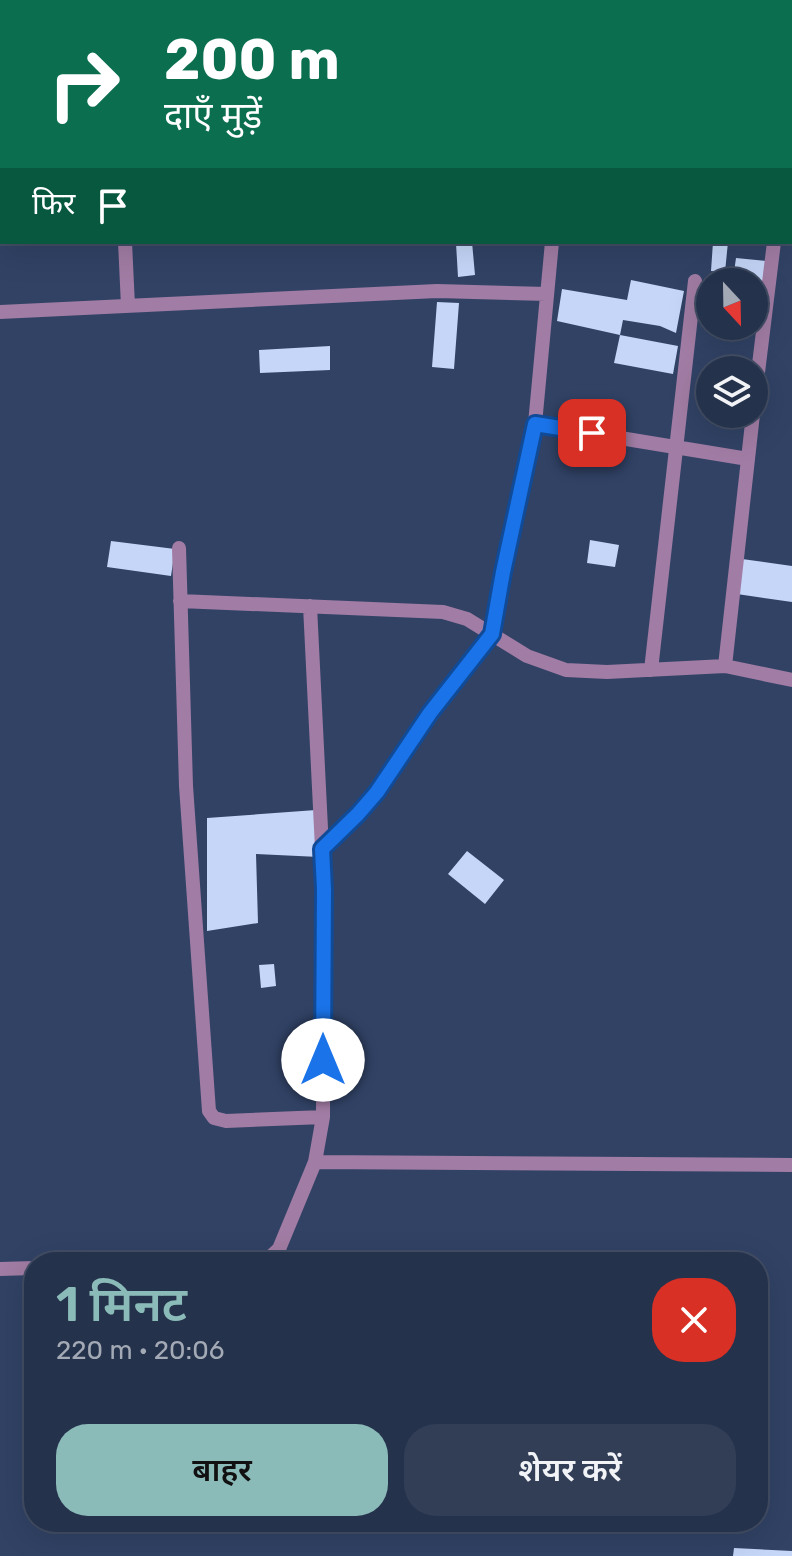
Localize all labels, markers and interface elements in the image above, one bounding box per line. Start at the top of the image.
text: 200 m [164,27,340,93]
icon: right [32,32,136,136]
text: दाएँ मुड़ें [164,94,262,137]
icon: arrive [91,184,135,228]
text: फिर [32,186,75,222]
north arrow [696,268,768,340]
map controls [696,268,768,428]
button: layers [696,356,768,428]
pin [558,399,626,467]
icon: arrive [570,411,614,455]
position arrow [281,1018,365,1102]
text: 1 मिनट [56,1276,187,1333]
button: close [652,1278,736,1362]
text: 220 m · 20:06 [56,1335,224,1366]
button: बाहर [56,1424,388,1516]
button: शेयर करें [404,1424,736,1516]

